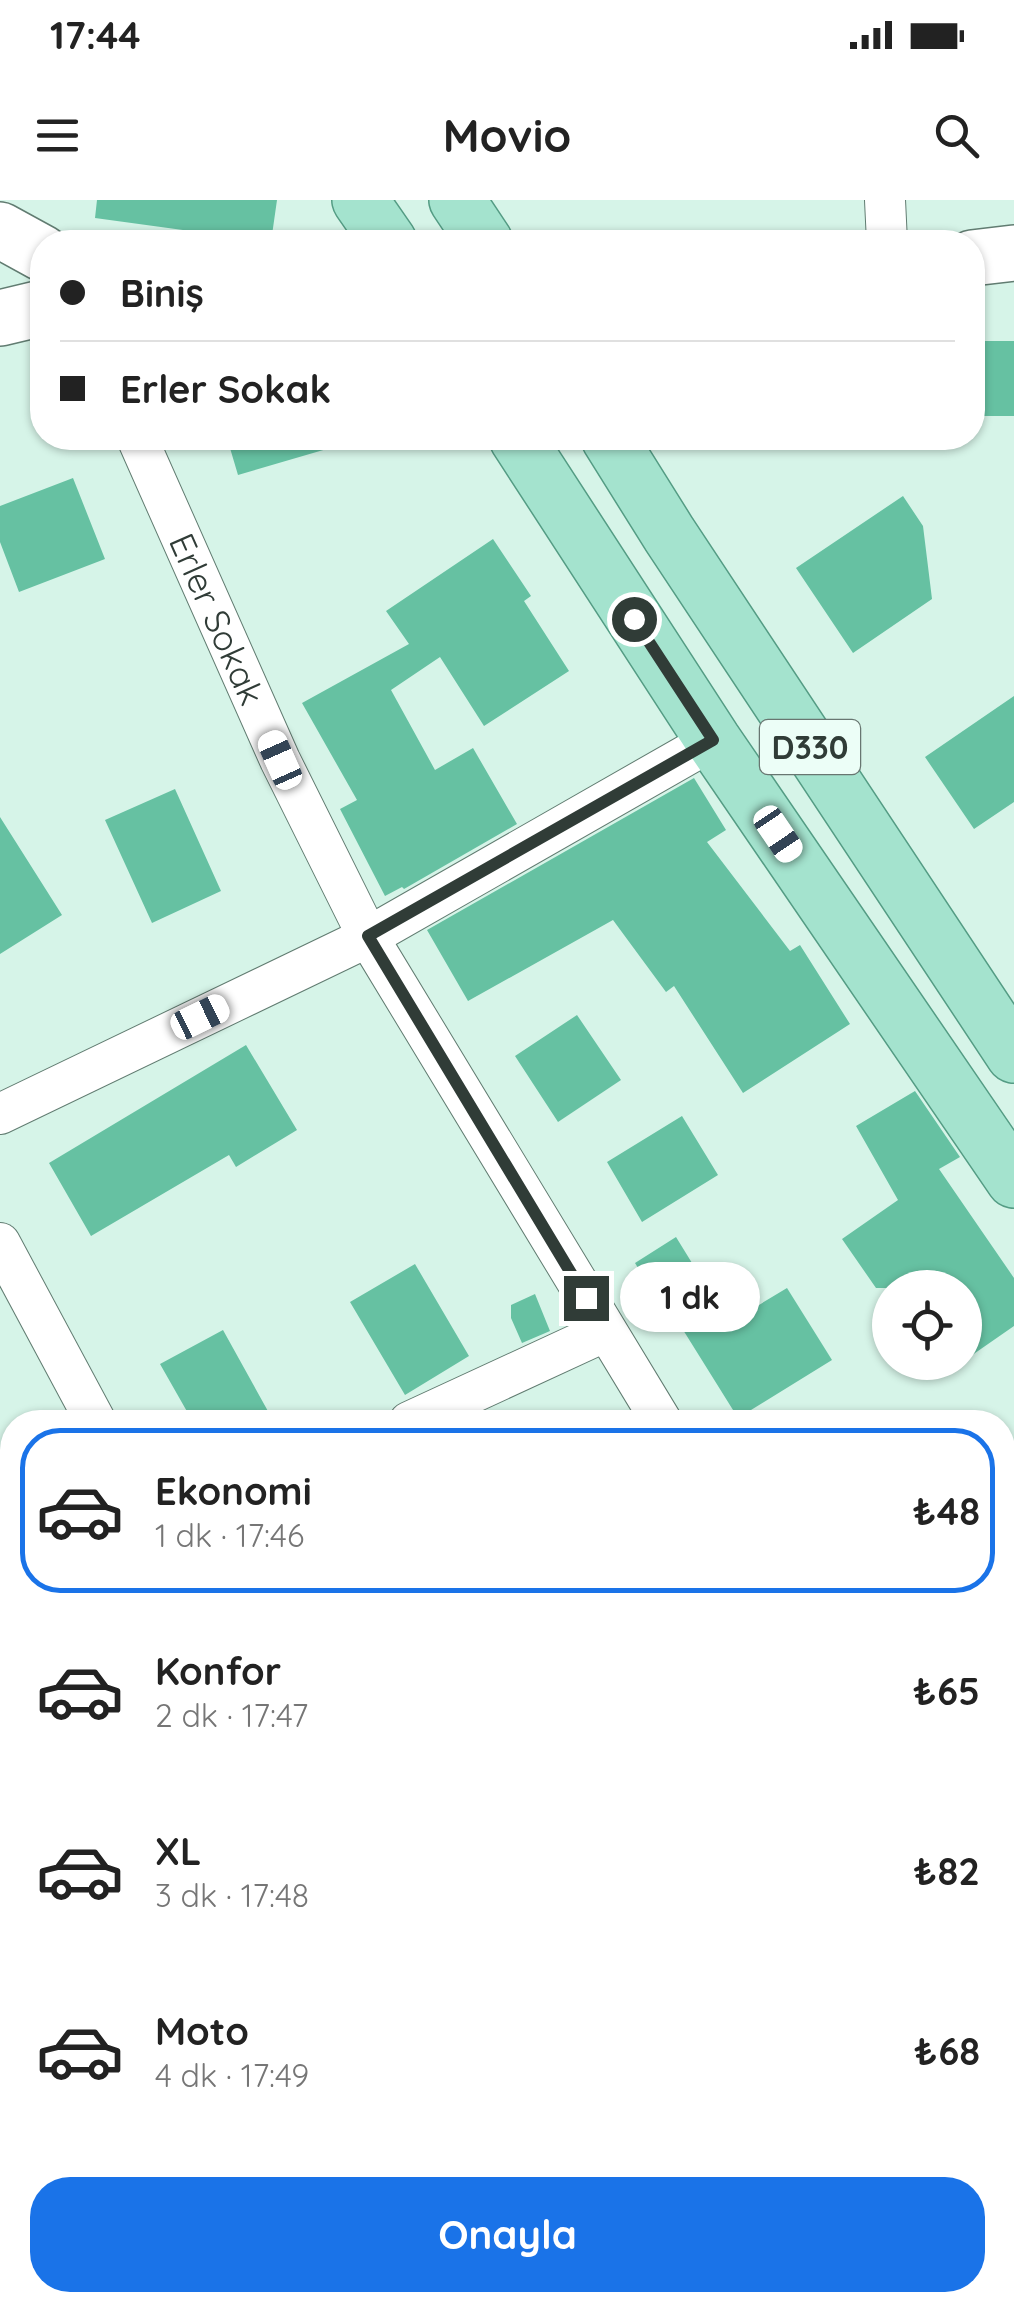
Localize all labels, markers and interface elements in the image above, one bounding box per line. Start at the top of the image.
text: 17:44 [50,11,141,59]
text: Movio [443,107,571,163]
icon: menu [30,108,85,163]
icon: search [929,108,984,163]
text: Biniş [120,269,204,317]
text: Erler Sokak [120,365,331,413]
street label: Erler Sokak [160,526,275,712]
route start [612,597,657,642]
road number: D330 [760,720,860,774]
car [254,726,306,794]
car [749,801,807,867]
car [166,990,234,1044]
callout: 1 dk [621,1263,761,1333]
map controls [872,1270,982,1380]
button: locate [872,1270,982,1380]
route end [564,1276,609,1321]
text: 1 dk [660,1277,720,1317]
icon: car [35,1466,125,1556]
text: Ekonomi [155,1467,312,1515]
text: ₺48 [913,1487,980,1535]
text: 1 dk · 17:46 [155,1515,304,1555]
icon: car [35,1646,125,1736]
text: Konfor [155,1647,281,1695]
text: ₺65 [913,1667,980,1715]
text: 2 dk · 17:47 [155,1695,308,1735]
icon: car [35,1826,125,1916]
text: XL [155,1827,201,1875]
text: ₺82 [913,1847,980,1895]
text: 3 dk · 17:48 [155,1875,309,1915]
icon: car [35,2006,125,2096]
text: Moto [155,2007,249,2055]
text: ₺68 [914,2027,980,2075]
text: 4 dk · 17:49 [155,2055,309,2095]
button: Onayla [30,2177,985,2292]

